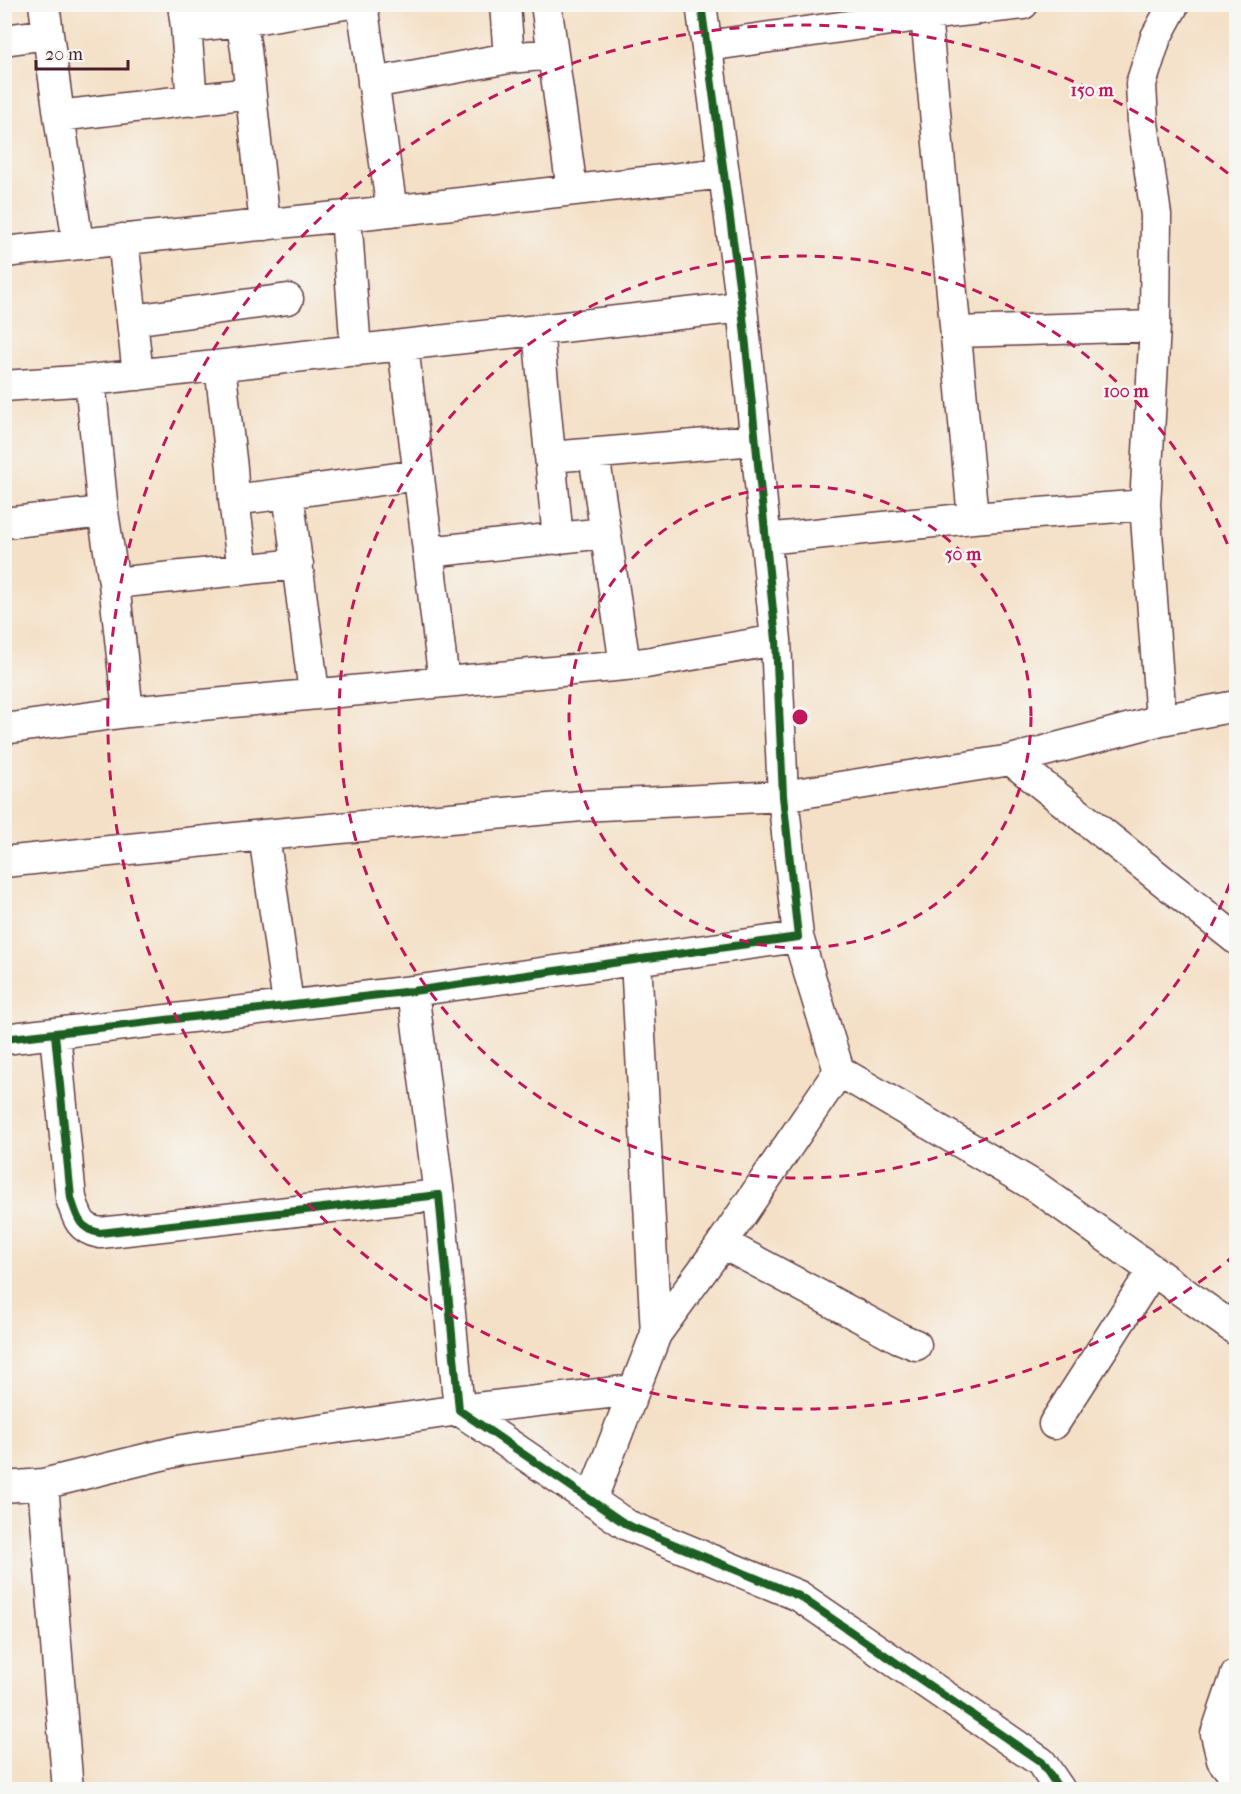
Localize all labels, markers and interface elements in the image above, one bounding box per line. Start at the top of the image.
scale bar [36,33,128,71]
text: 20 m [45,44,83,65]
text: 150 m [1071,80,1114,101]
text: 100 m [1103,381,1150,402]
text: 50 m [945,544,982,565]
centre of rings [790,707,810,727]

